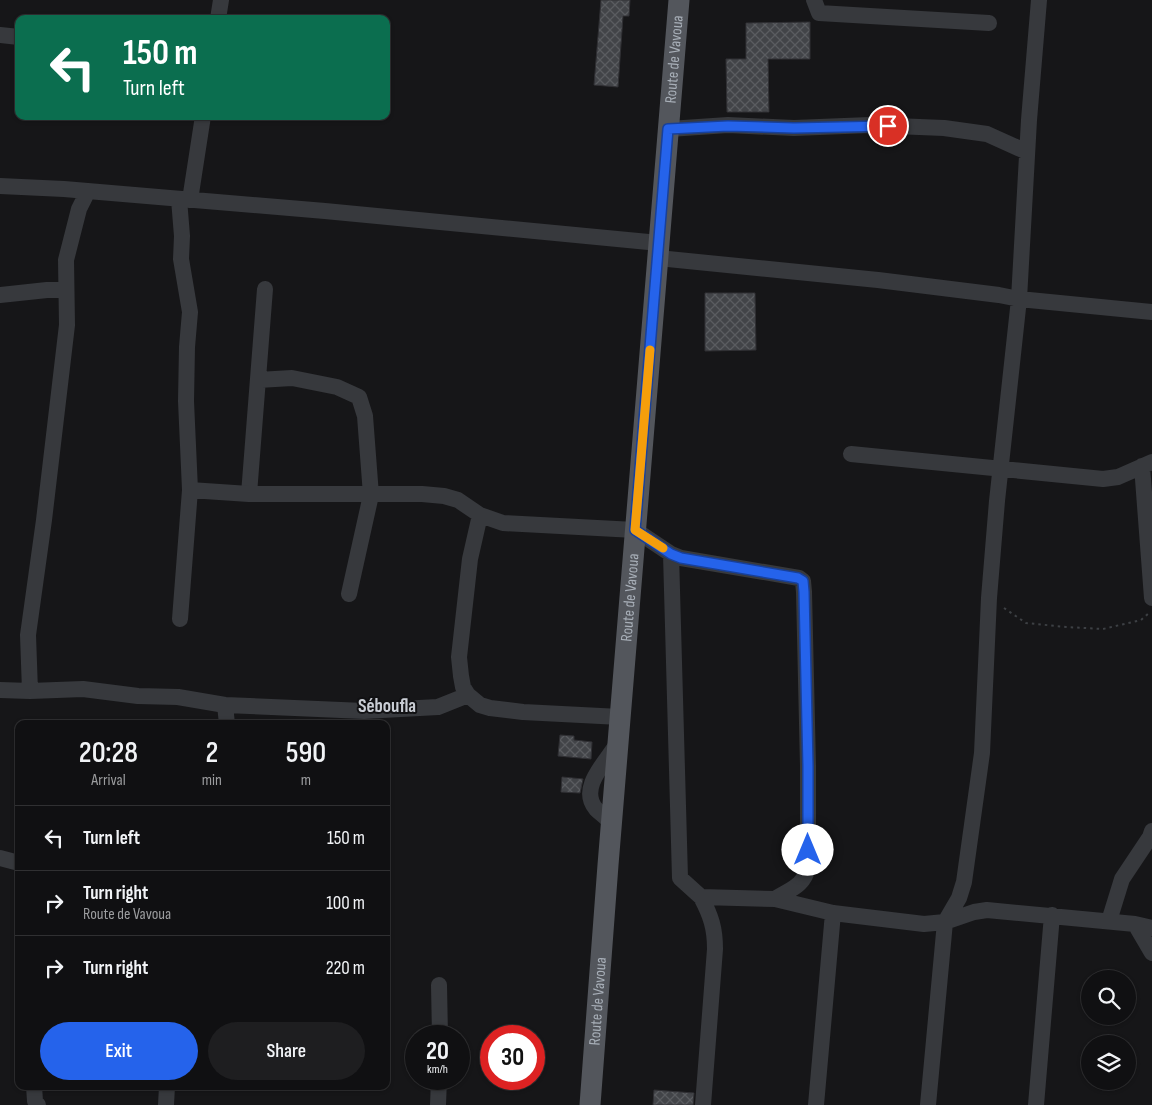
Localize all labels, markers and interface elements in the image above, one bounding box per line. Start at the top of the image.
street label: Route de Vavoua [661,15,687,104]
text: 150 m [123,32,197,75]
icon: left [40,35,105,100]
text: Turn left [123,75,185,102]
pin [867,105,909,147]
icon: arrive [874,112,902,140]
street label: Route de Vavoua [617,553,643,642]
district label: Séboufla [358,695,416,718]
text: 20:28 [79,735,138,771]
text: 2 [205,735,218,771]
text: 590 [286,735,326,771]
text: Arrival [91,771,126,790]
text: min [202,771,222,790]
text: m [301,771,311,790]
position arrow [781,823,833,875]
icon: left [40,824,68,852]
text: Turn left [83,827,140,850]
text: 150 m [327,827,365,850]
text: Turn right [83,882,148,905]
icon: right [40,889,68,917]
text: 100 m [326,892,365,915]
text: Route de Vavoua [83,905,171,924]
icon: right [40,954,68,982]
text: Turn right [83,957,148,980]
text: 220 m [326,957,365,980]
street label: Route de Vavoua [585,957,611,1046]
map controls [1081,970,1136,1090]
button: search [1081,970,1136,1025]
button: Exit [40,1022,198,1080]
button: Share [208,1022,365,1080]
speed limit sign: 30 [480,1025,545,1090]
button: layers [1081,1035,1136,1090]
text: 20 [426,1036,449,1067]
text: km/h [427,1062,448,1077]

